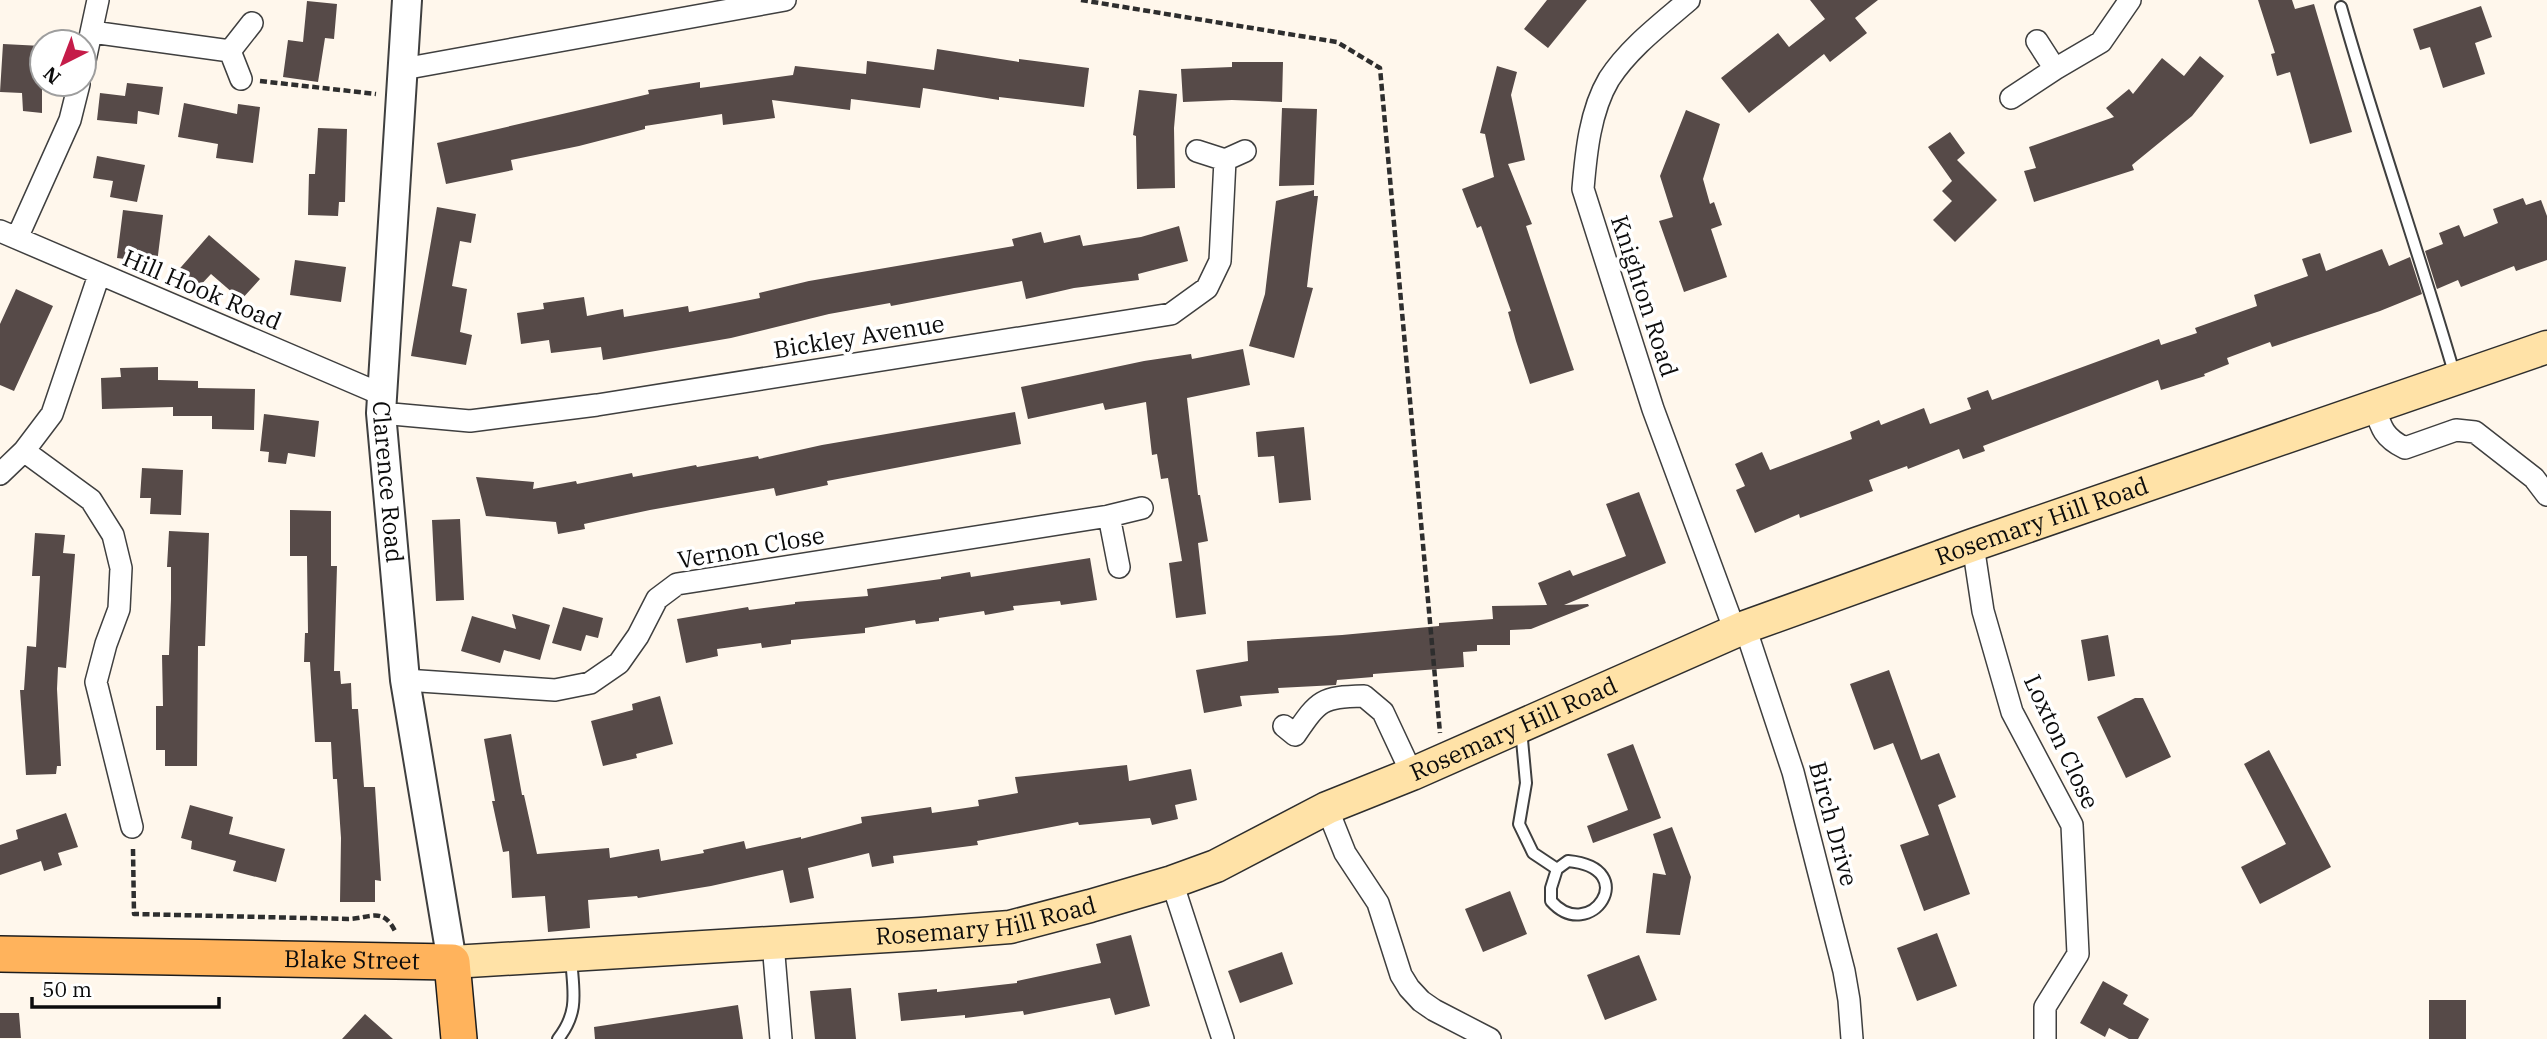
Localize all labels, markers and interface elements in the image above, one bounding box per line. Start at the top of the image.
north arrow [28,28,98,98]
text: N [38,62,65,90]
street label: Knighton Road [1604,211,1686,380]
street label: Hill Hook Road [118,241,287,337]
street label: Bickley Avenue [771,307,947,365]
street label: Clarence Road [366,400,411,564]
street label: Rosemary Hill Road [1931,469,2152,572]
street label: Vernon Close [675,518,827,576]
street label: Rosemary Hill Road [1405,668,1622,788]
street label: Loxton Close [2017,669,2107,814]
street label: Birch Drive [1802,758,1866,890]
street label: Rosemary Hill Road [875,888,1099,952]
street label: Blake Street [284,942,420,976]
scale bar [32,965,219,1009]
text: 50 m [42,975,92,1003]

